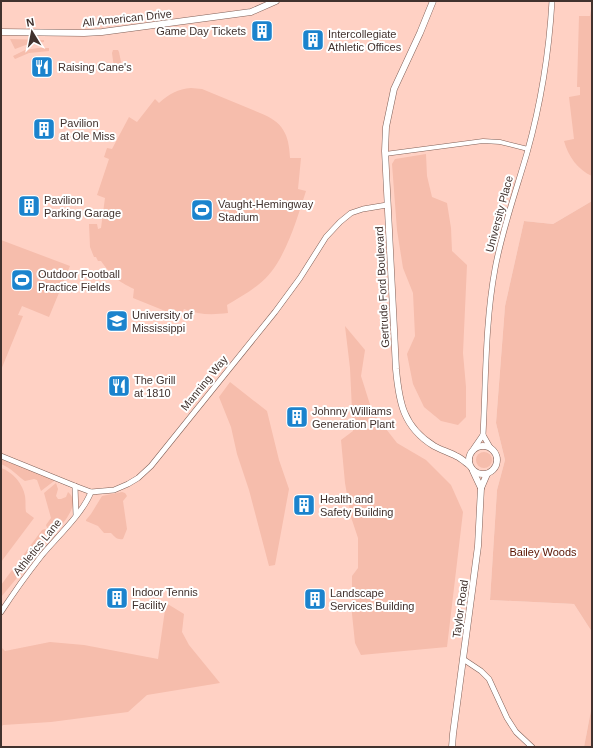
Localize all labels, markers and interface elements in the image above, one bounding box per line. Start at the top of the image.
street label: All American Drive [82,7,172,29]
north arrow [12,12,52,52]
text: N [25,16,35,29]
building icon: Game Day Tickets [249,18,275,44]
place label: Game Day Tickets [156,25,246,37]
building icon: Intercollegiate Athletic Offices [300,27,326,53]
place label: Intercollegiate Athletic Offices [328,28,402,53]
restaurant icon: Raising Cane's [29,54,55,80]
place label: Raising Cane's [58,61,132,73]
building icon: Pavilion at Ole Miss [31,116,57,142]
place label: Pavilion at Ole Miss [60,117,116,142]
street label: University Place [483,174,515,254]
building icon: Pavilion Parking Garage [16,193,42,219]
place label: Pavilion Parking Garage [44,194,121,219]
sports icon: Vaught-Hemingway Stadium [189,197,215,223]
place label: Vaught-Hemingway Stadium [218,198,314,223]
street label: Gertrude Ford Boulevard [373,226,391,348]
sports icon: Outdoor Football Practice Fields [9,267,35,293]
place label: Outdoor Football Practice Fields [38,268,120,293]
school or university icon: University of Mississippi [104,308,130,334]
place label: University of Mississippi [132,309,193,334]
street label: Manning Way [178,353,230,413]
restaurant icon: The Grill at 1810 [106,373,132,399]
place label: The Grill at 1810 [134,374,176,399]
building icon: Johnny Williams Generation Plant [284,404,310,430]
place label: Johnny Williams Generation Plant [312,405,395,430]
building icon: Health and Safety Building [291,492,317,518]
place label: Health and Safety Building [320,493,393,518]
street label: Athletics Lane [11,516,63,578]
park label: Bailey Woods [509,546,577,558]
street label: Taylor Road [450,579,470,639]
building icon: Indoor Tennis Facility [104,585,130,611]
place label: Indoor Tennis Facility [132,586,198,611]
building icon: Landscape Services Building [302,586,328,612]
place label: Landscape Services Building [330,587,414,612]

